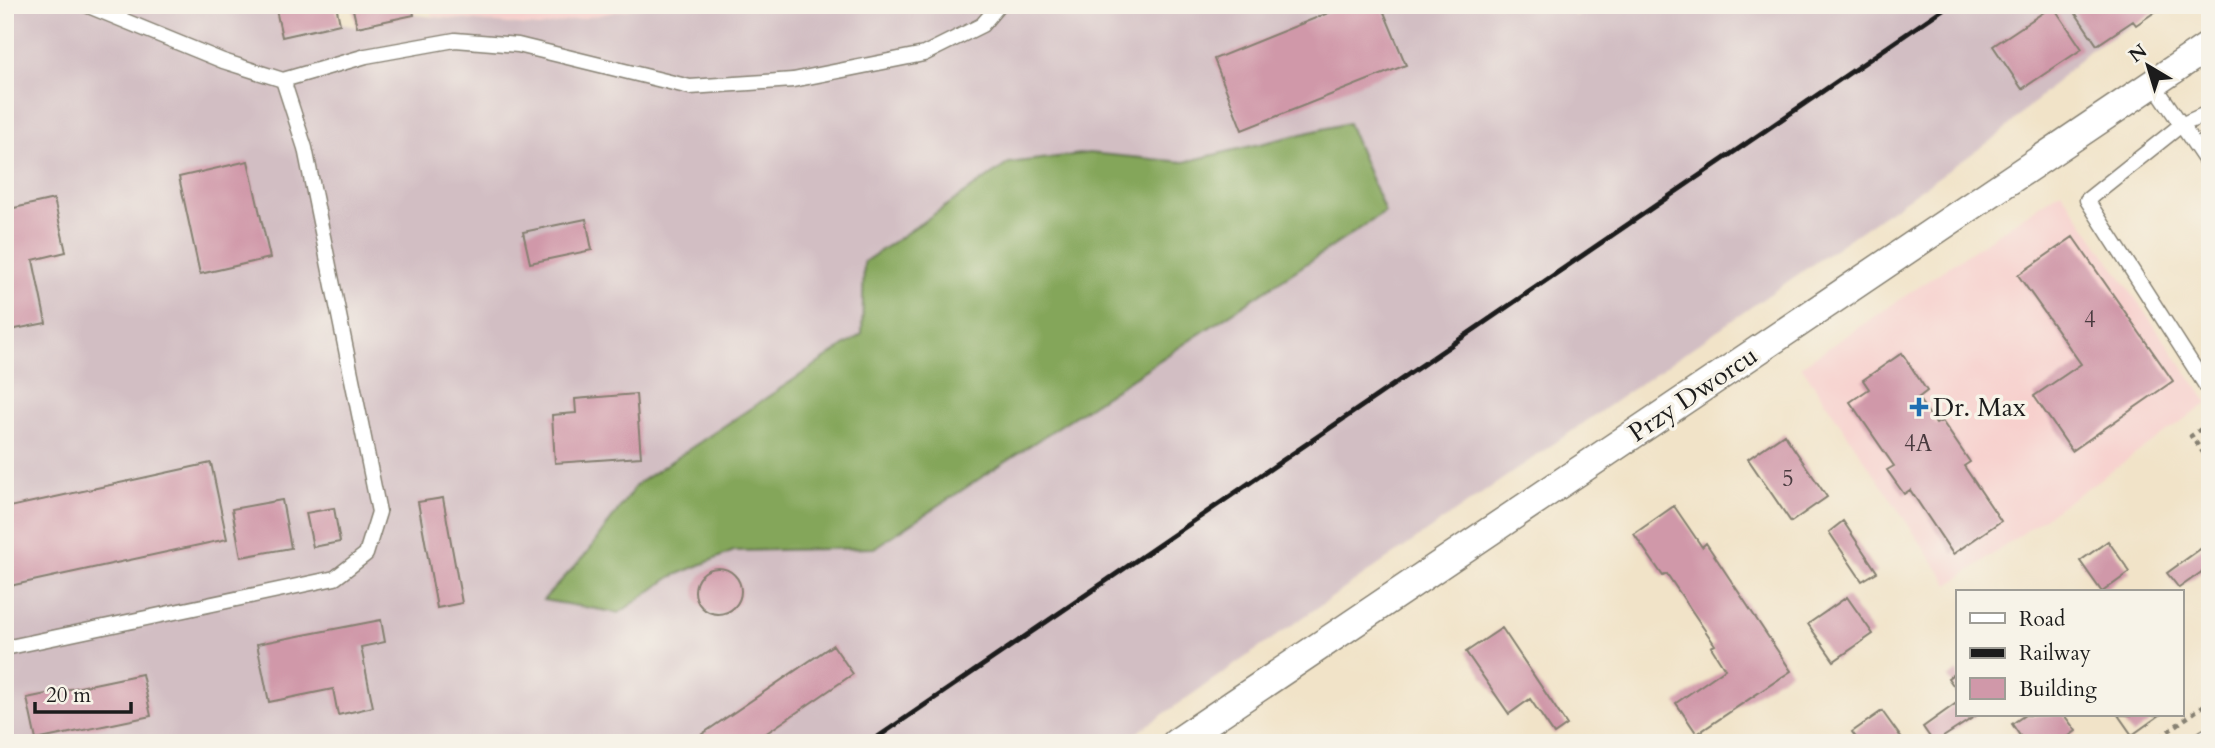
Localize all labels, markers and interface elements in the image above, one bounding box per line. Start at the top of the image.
north arrow [2114,32,2184,102]
text: N [2124,38,2153,69]
house number: 4 [2084,304,2096,335]
street label: Przy Dworcu [1622,338,1764,450]
place label: Dr. Max [1933,390,2026,425]
marker: Dr. Max [1911,399,1927,415]
house number: 4A [1904,428,1933,459]
house number: 5 [1782,463,1794,494]
legend [1956,590,2184,716]
text: Road [2019,605,2065,634]
text: Railway [2019,639,2091,668]
scale bar [35,671,131,715]
text: Building [2019,675,2097,704]
text: 20 m [46,681,91,710]

